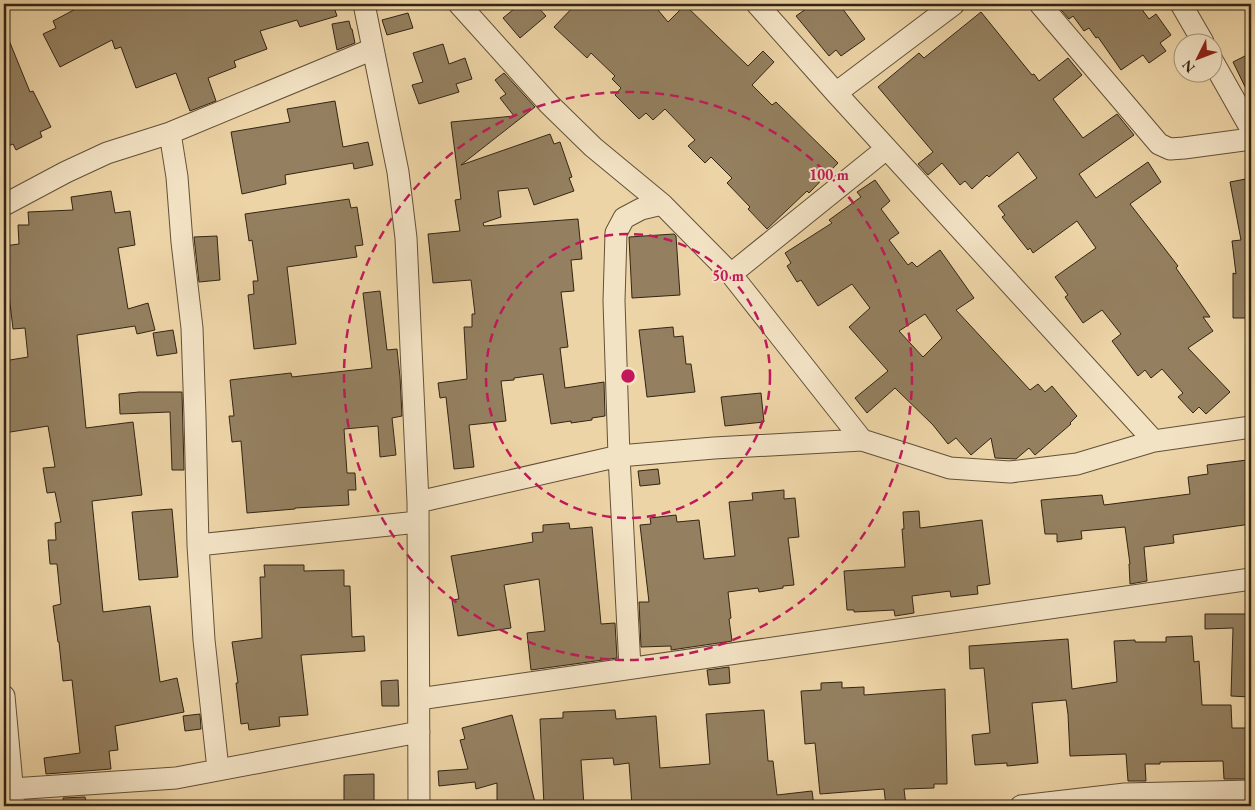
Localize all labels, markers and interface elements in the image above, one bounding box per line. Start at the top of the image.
north arrow [1172,32,1222,82]
text: N [1177,56,1199,77]
text: 100 m [809,165,849,184]
text: 50 m [712,266,744,285]
centre of rings [619,367,637,385]

